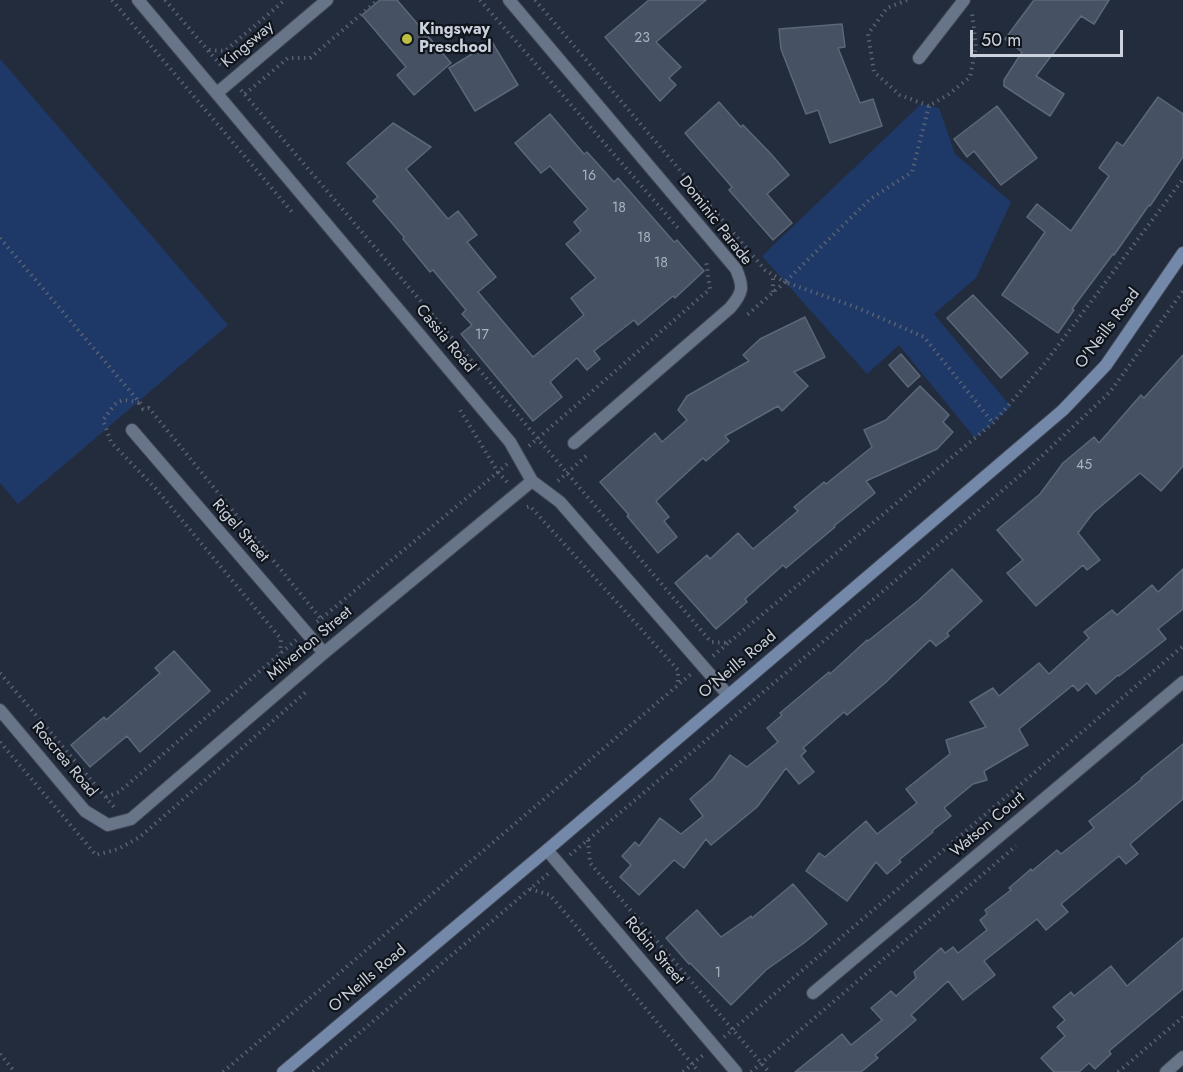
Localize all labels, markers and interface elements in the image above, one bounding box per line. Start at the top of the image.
street label: Kingsway [218,18,278,72]
scale bar [973,18,1126,56]
place label: Kingsway Preschool [419,20,492,58]
text: 50 m [981,27,1021,53]
house number: 23 [634,31,650,47]
marker: Kingsway Preschool [400,32,414,46]
house number: 16 [582,169,596,185]
street label: Dominic Parade [674,173,756,269]
house number: 18 [612,201,626,217]
house number: 18 [637,231,651,247]
house number: 18 [654,256,668,272]
street label: O'Neills Road [1072,285,1144,373]
street label: Cassia Road [411,301,479,377]
house number: 17 [475,328,489,344]
house number: 45 [1076,458,1092,474]
street label: Rigel Street [207,496,273,566]
street label: Milverton Street [264,603,356,685]
street label: O'Neills Road [695,627,781,703]
street label: Roscrea Road [27,718,101,802]
street label: Watson Court [947,788,1029,862]
street label: Robin Street [620,913,688,989]
street label: O'Neills Road [325,941,411,1017]
house number: 1 [715,966,721,982]

